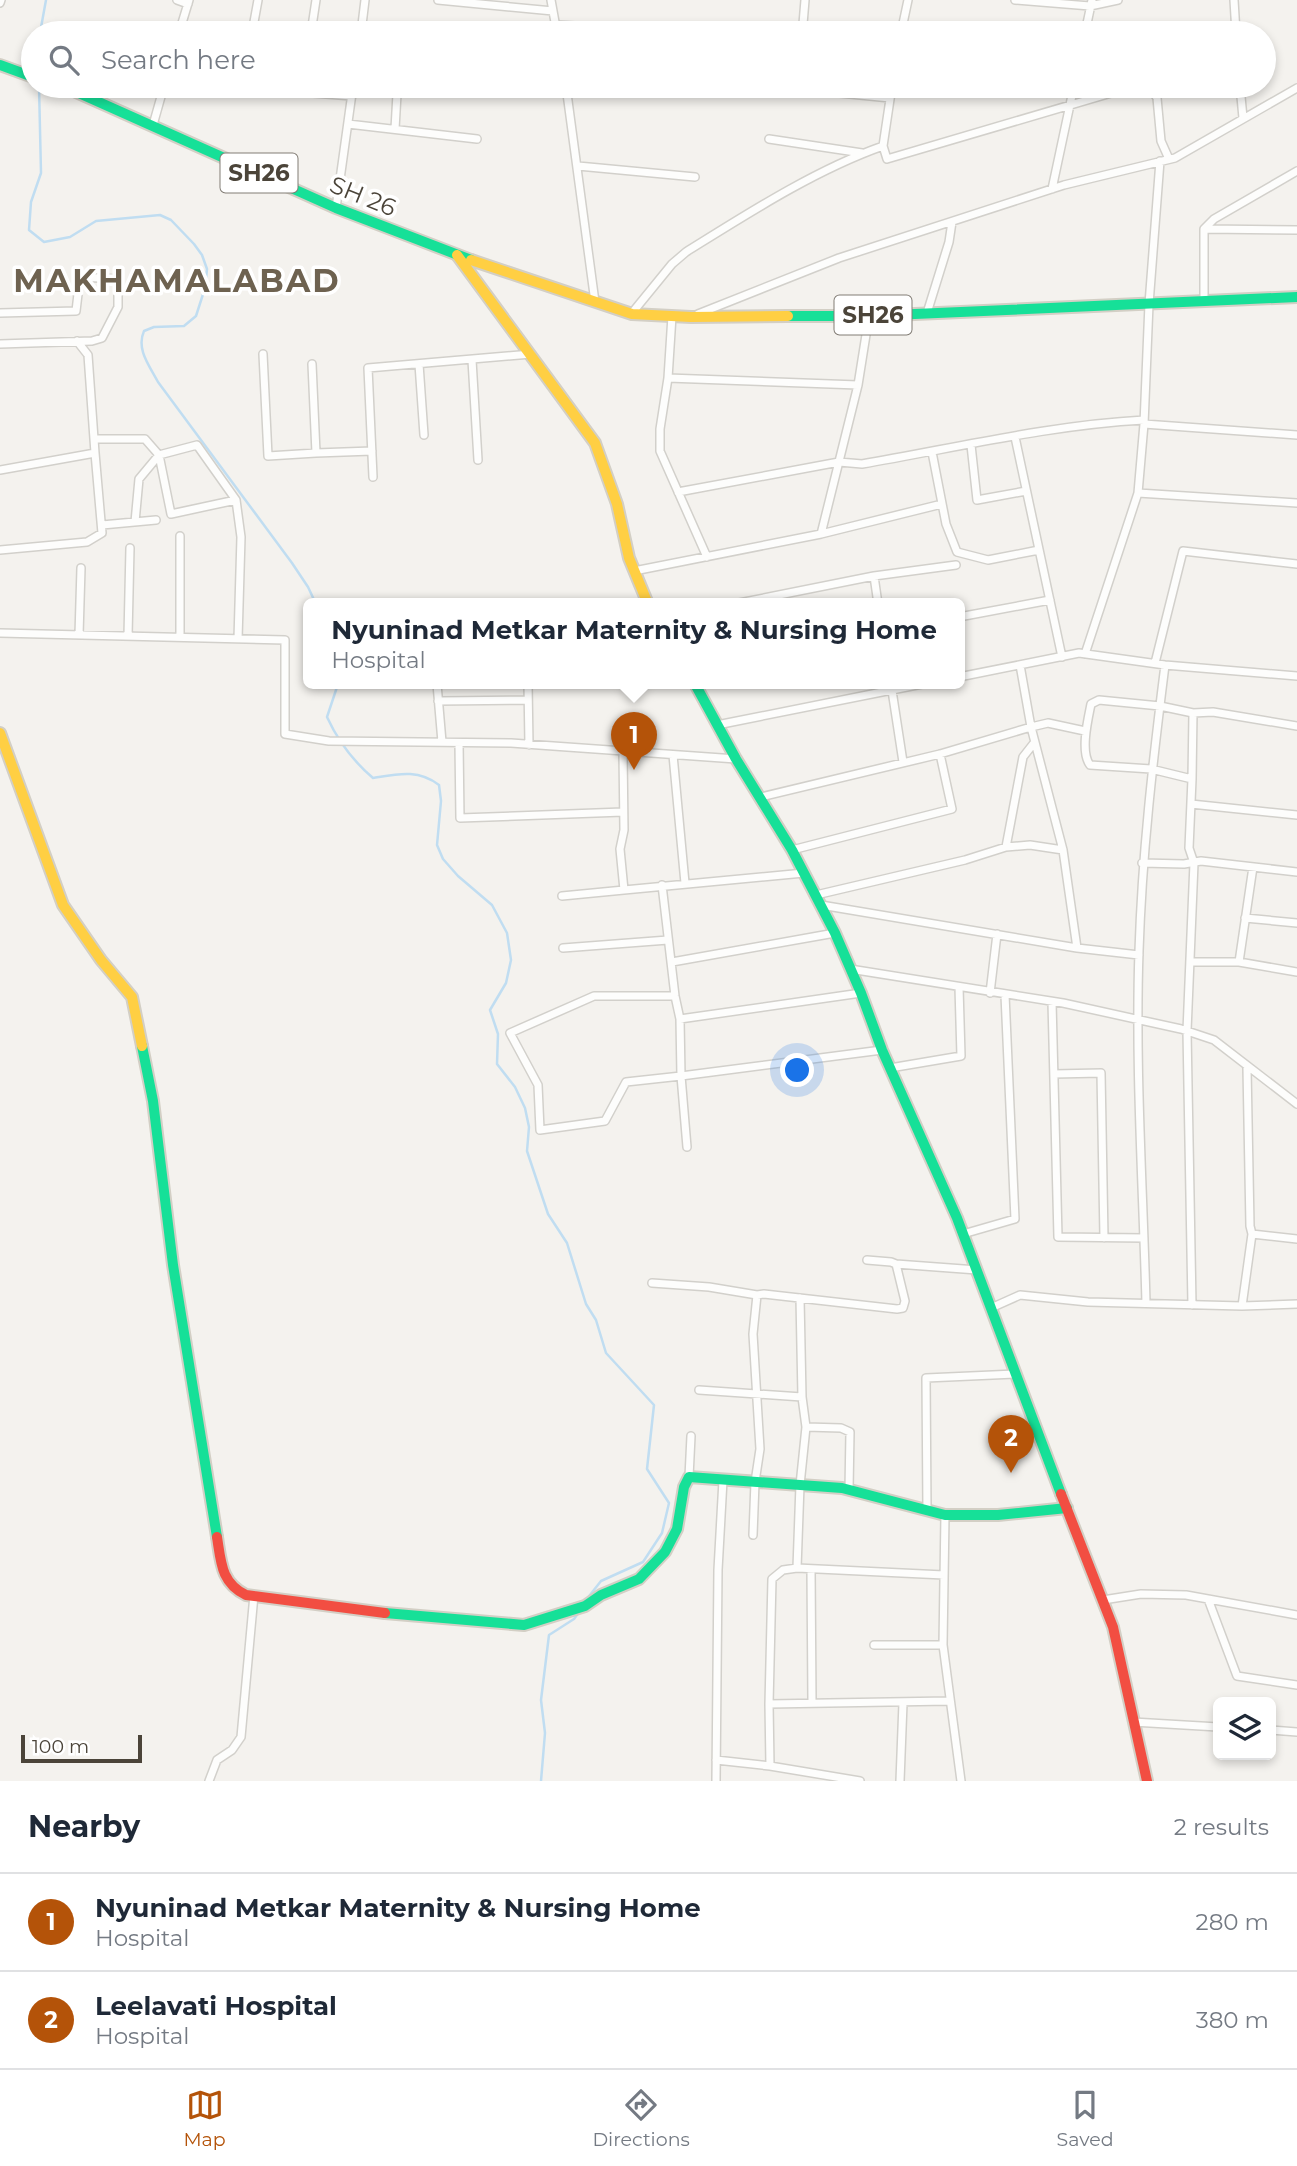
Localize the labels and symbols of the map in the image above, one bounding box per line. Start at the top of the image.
road number: SH26 [220,154,298,192]
street label: SH 26 [326,170,400,222]
district label: MAKHAMALABAD [13,261,341,300]
road number: SH26 [834,296,912,334]
pin: 1 [611,712,657,770]
your location [780,1053,814,1087]
pin: 2 [988,1415,1034,1473]
scale bar [21,1732,142,1764]

